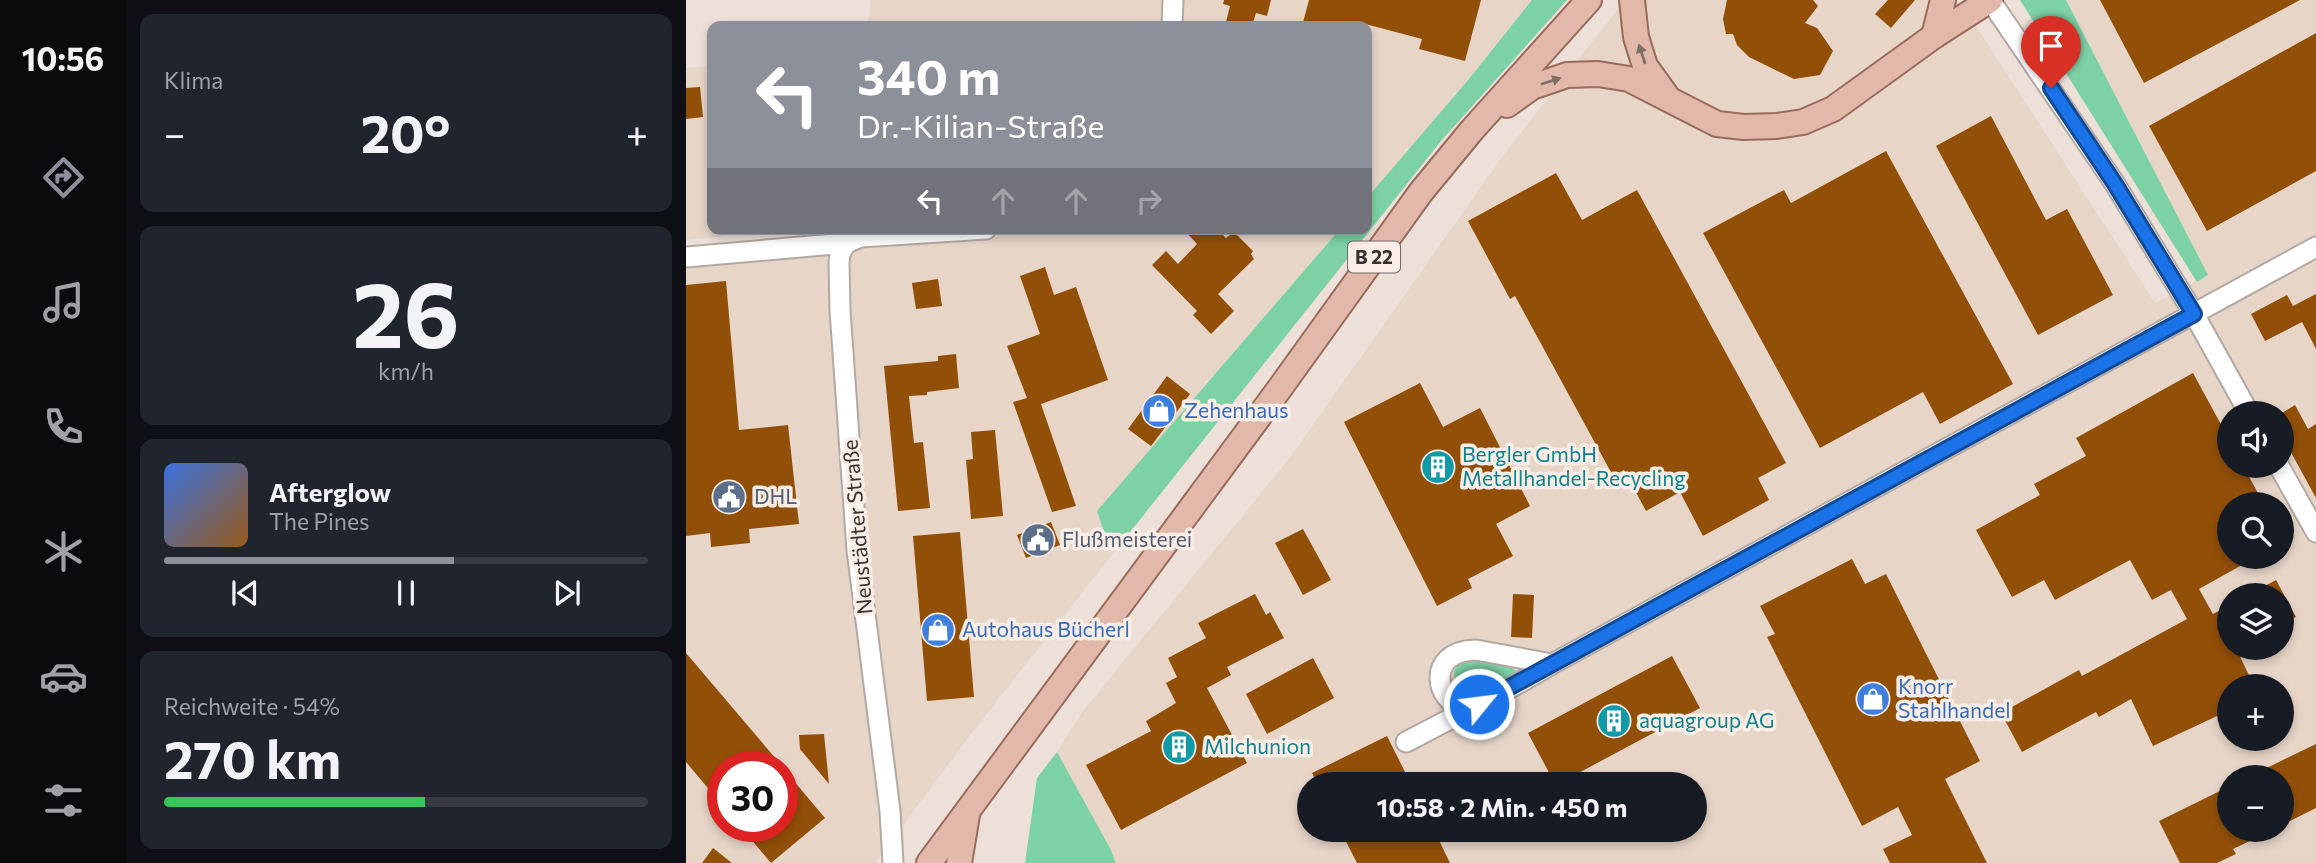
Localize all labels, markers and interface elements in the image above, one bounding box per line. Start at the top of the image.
pin [2021,16,2081,88]
icon: arrive [2032,27,2070,65]
text: 10:56 [22,38,104,78]
one-way arrow [1636,44,1647,65]
text: 340 m [857,45,1000,105]
icon: left [742,49,833,140]
text: Klima [164,66,223,94]
one-way arrow [1540,75,1561,85]
text: 20° [361,100,451,164]
text: Dr.-Kilian-Straße [857,105,1105,145]
text: − [164,109,186,156]
text: + [626,109,648,156]
icon: directions [39,153,88,202]
icon: left [911,182,949,220]
icon: ahead [984,182,1022,220]
icon: ahead [1057,182,1095,220]
icon: right [1130,182,1168,220]
road number: B 22 [1348,242,1400,272]
text: 26 [352,255,460,367]
icon: music [39,278,88,327]
text: km/h [378,357,434,385]
shop icon: Zehenhaus [1140,392,1178,430]
place label: Zehenhaus [1184,397,1289,422]
map controls [2217,401,2294,842]
button: sound [2217,401,2294,478]
icon: phone [39,402,88,451]
street label: Neustädter Straße [836,439,877,616]
place label: Bergler GmbH Metallhandel-Recycling [1462,441,1686,490]
building icon: Bergler GmbH Metallhandel-Recycling [1419,448,1457,486]
text: Afterglow [269,476,391,507]
public building icon: DHL [710,478,748,516]
place label: DHL [754,483,797,508]
button: search [2217,492,2294,569]
text: The Pines [269,507,370,535]
public building icon: Flußmeisterei [1019,521,1057,559]
place label: Flußmeisterei [1062,526,1192,551]
icon: climate [39,527,88,576]
icon: previous [226,574,264,612]
icon: pause [387,574,425,612]
icon: next [548,574,586,612]
button: layers [2217,583,2294,660]
shop icon: Autohaus Bücherl [919,611,957,649]
place label: Autohaus Bücherl [962,616,1130,641]
icon: car [39,652,88,701]
position arrow [1442,667,1516,741]
place label: Knorr Stahlhandel [1898,673,2011,722]
button: + [2217,674,2294,751]
shop icon: Knorr Stahlhandel [1854,680,1892,718]
text: Reichweite · 54% [164,692,340,720]
building icon: aquagroup AG [1595,702,1633,740]
place label: aquagroup AG [1639,707,1774,732]
text: 270 km [164,726,341,790]
building icon: Milchunion [1160,728,1198,766]
place label: Milchunion [1204,733,1311,758]
speed limit sign: 30 [707,751,798,842]
button: − [2217,765,2294,842]
icon: filters [39,776,88,825]
text: 10:58 · 2 Min. · 450 m [1377,791,1627,822]

